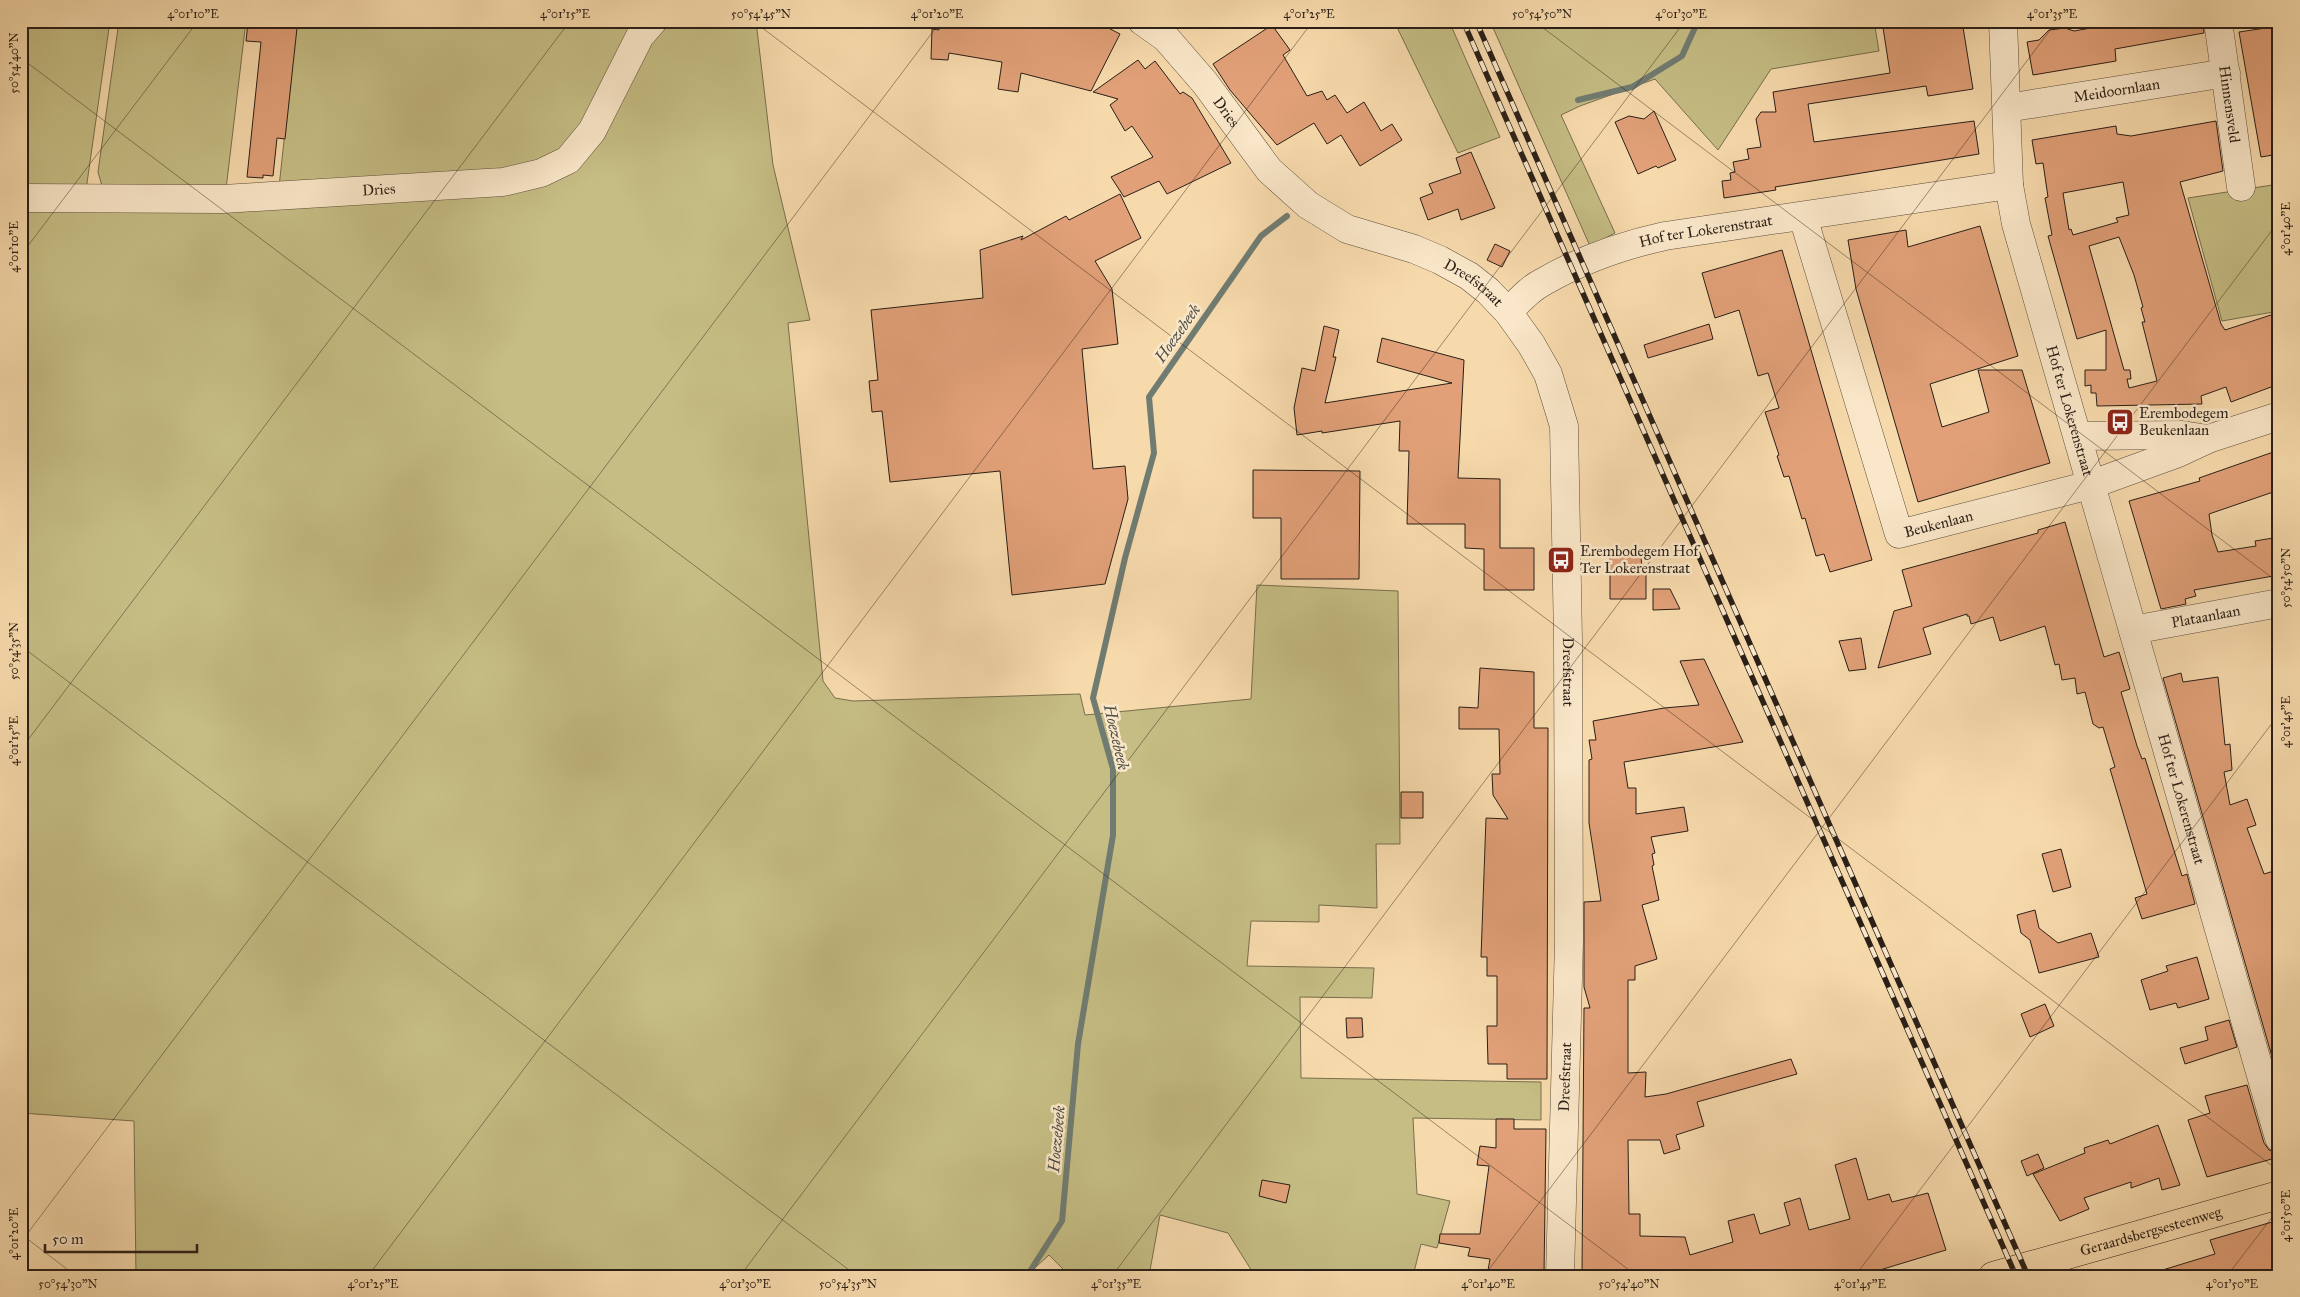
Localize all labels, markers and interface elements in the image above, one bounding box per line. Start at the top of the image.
text: 4°01'10"E [167,7,219,21]
text: 4°01'15"E [540,7,590,21]
text: 50°54'45"N [731,7,791,21]
text: 4°01'20"E [911,7,964,21]
text: 4°01'25"E [1283,7,1335,21]
text: 50°54'50"N [1512,7,1572,21]
text: 4°01'30"E [1655,7,1707,21]
text: 4°01'35"E [2027,7,2078,21]
text: 50°54'40"N [7,32,21,94]
street label: Hinnensveld [2215,64,2244,145]
street label: Meidoornlaan [2072,75,2161,106]
street label: Dries [1209,93,1243,131]
street label: Dries [362,180,396,200]
text: 4°01'40"E [2279,202,2293,256]
street label: Hof ter Lokerenstraat [1637,211,1774,251]
text: 4°01'10"E [7,221,21,273]
street label: Dreefstraat [1441,255,1507,311]
water label: Hoezebeek [1150,300,1204,367]
street label: Hof ter Lokerenstraat [2042,343,2097,479]
place label: Erembodegem Beukenlaan [2139,404,2229,439]
bus stop icon: Erembodegem Beukenlaan [2105,407,2135,437]
street label: Beukenlaan [1902,506,1975,541]
place label: Erembodegem Hof Ter Lokerenstraat [1580,542,1701,577]
bus stop icon: Erembodegem Hof Ter Lokerenstraat [1546,545,1576,575]
text: 50°54'50"N [2279,548,2293,608]
street label: Plataanlaan [2170,601,2242,632]
text: 50°54'35"N [7,622,21,680]
street label: Dreefstraat [1559,637,1577,707]
text: 4°01'45"E [2279,696,2293,748]
water label: Hoezebeek [1100,701,1133,772]
text: 4°01'15"E [7,716,21,766]
street label: Hof ter Lokerenstraat [2154,731,2209,867]
street label: Dreefstraat [1555,1041,1575,1112]
water label: Hoezebeek [1044,1105,1069,1174]
text: 4°01'50"E [2279,1189,2293,1242]
street label: Geraardsbergsesteenweg [2078,1202,2225,1260]
text: 4°01'20"E [7,1207,21,1260]
scale bar [45,1222,198,1254]
text: 50 m [52,1230,84,1248]
text: 50°54'30"N [38,1277,98,1291]
text: 4°01'25"E [347,1277,399,1291]
text: 4°01'30"E [719,1277,771,1291]
text: 50°54'35"N [819,1277,877,1291]
text: 4°01'35"E [1091,1277,1142,1291]
text: 4°01'40"E [1461,1277,1515,1291]
text: 50°54'40"N [1598,1277,1660,1291]
text: 4°01'45"E [1834,1277,1886,1291]
text: 4°01'50"E [2206,1277,2259,1291]

